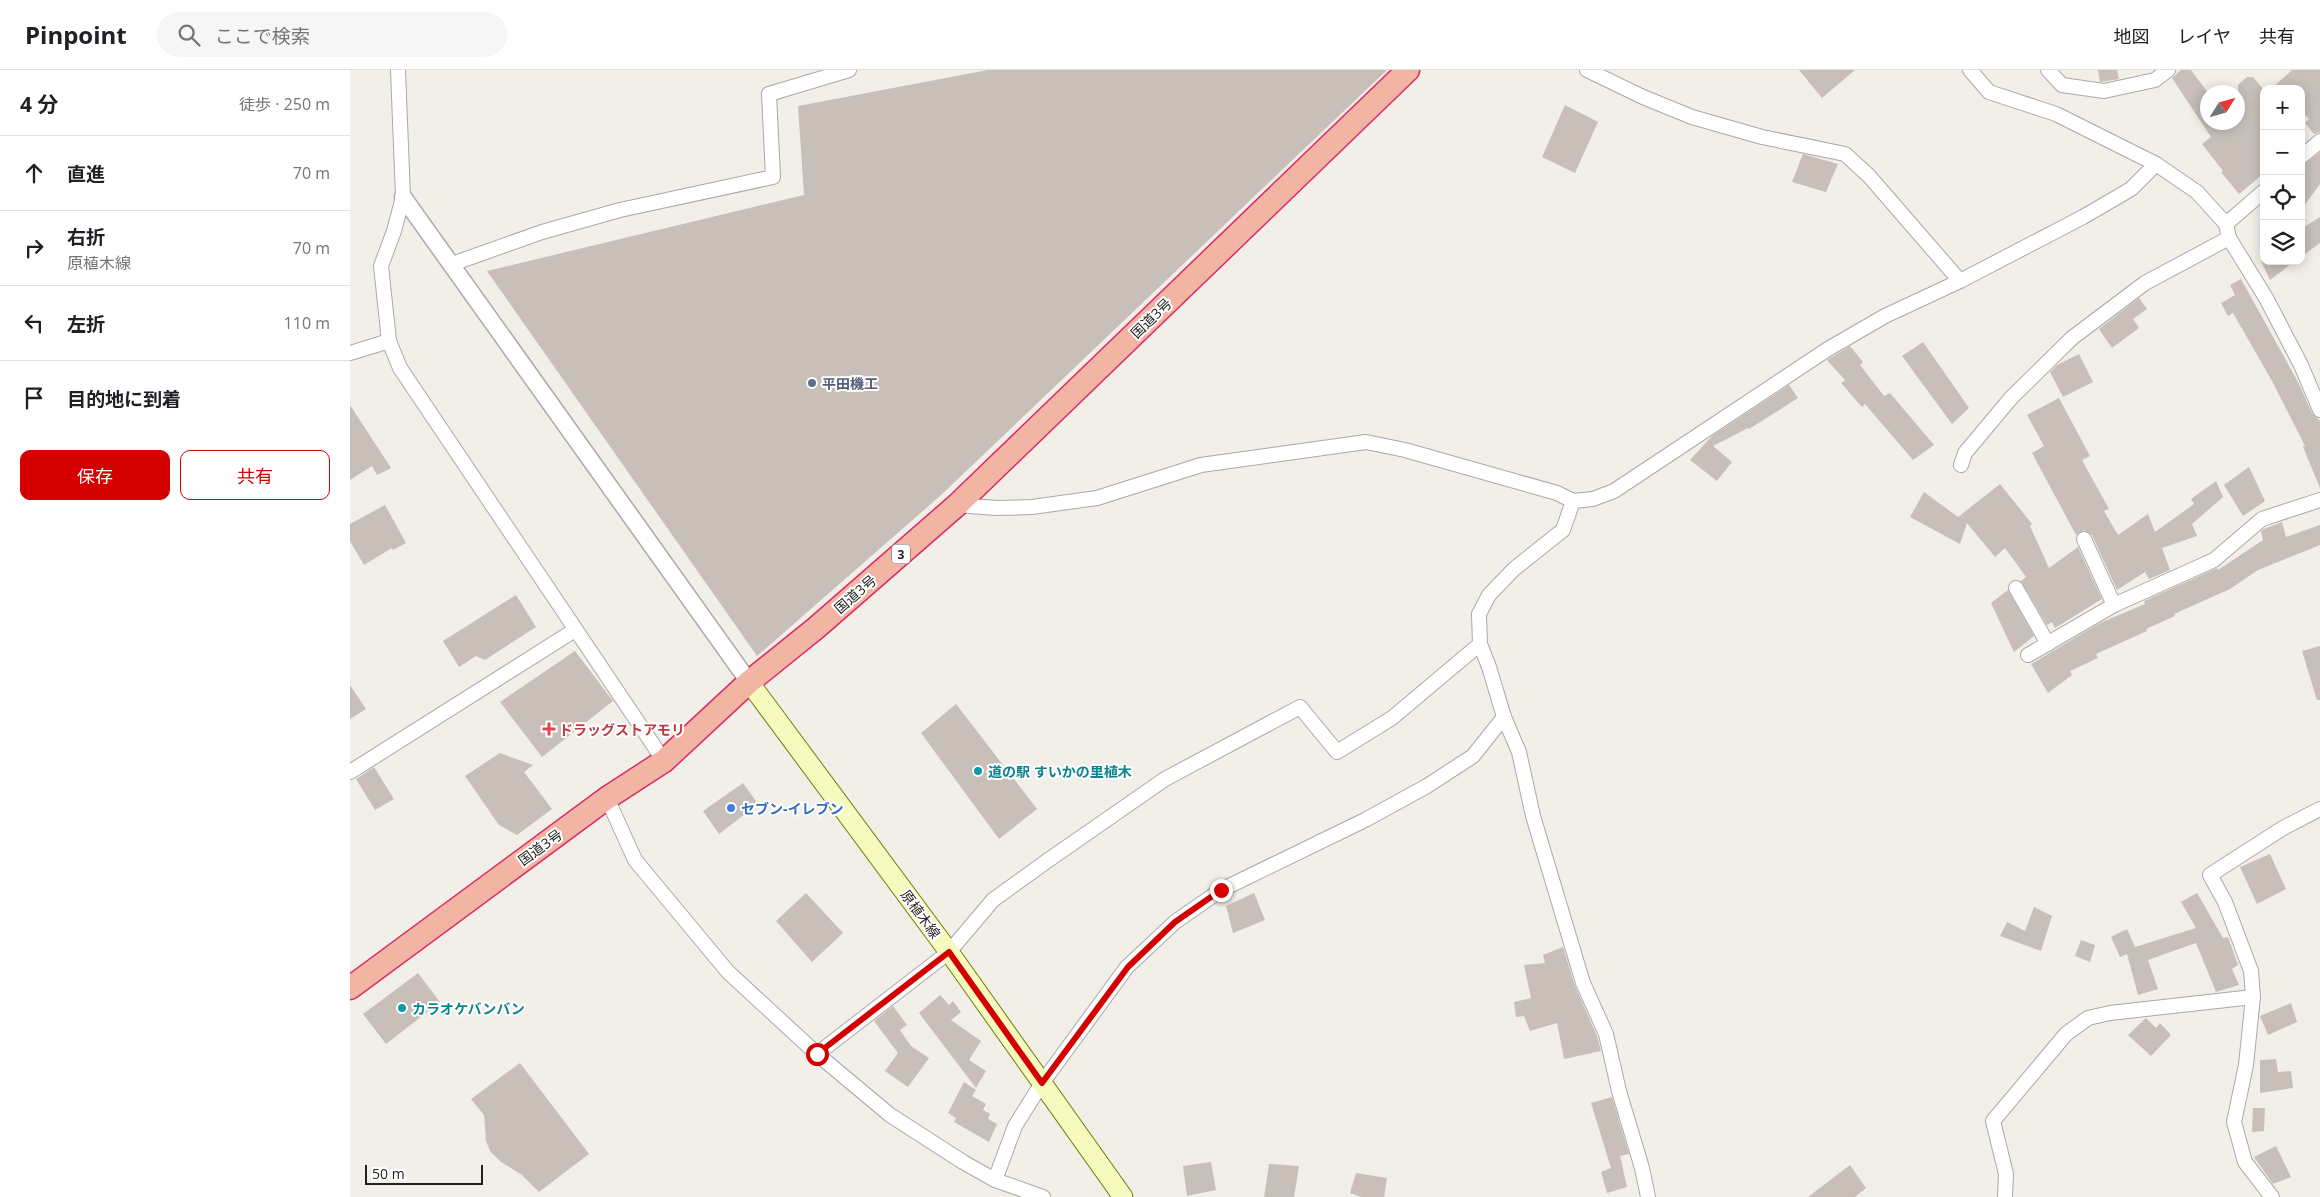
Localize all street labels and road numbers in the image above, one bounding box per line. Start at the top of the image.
street label: 国道3号 [1126,294,1176,342]
road number: 3 [892,544,910,564]
street label: 国道3号 [830,570,880,618]
street label: 国道3号 [514,825,566,869]
street label: 原植木線 [897,886,945,942]

